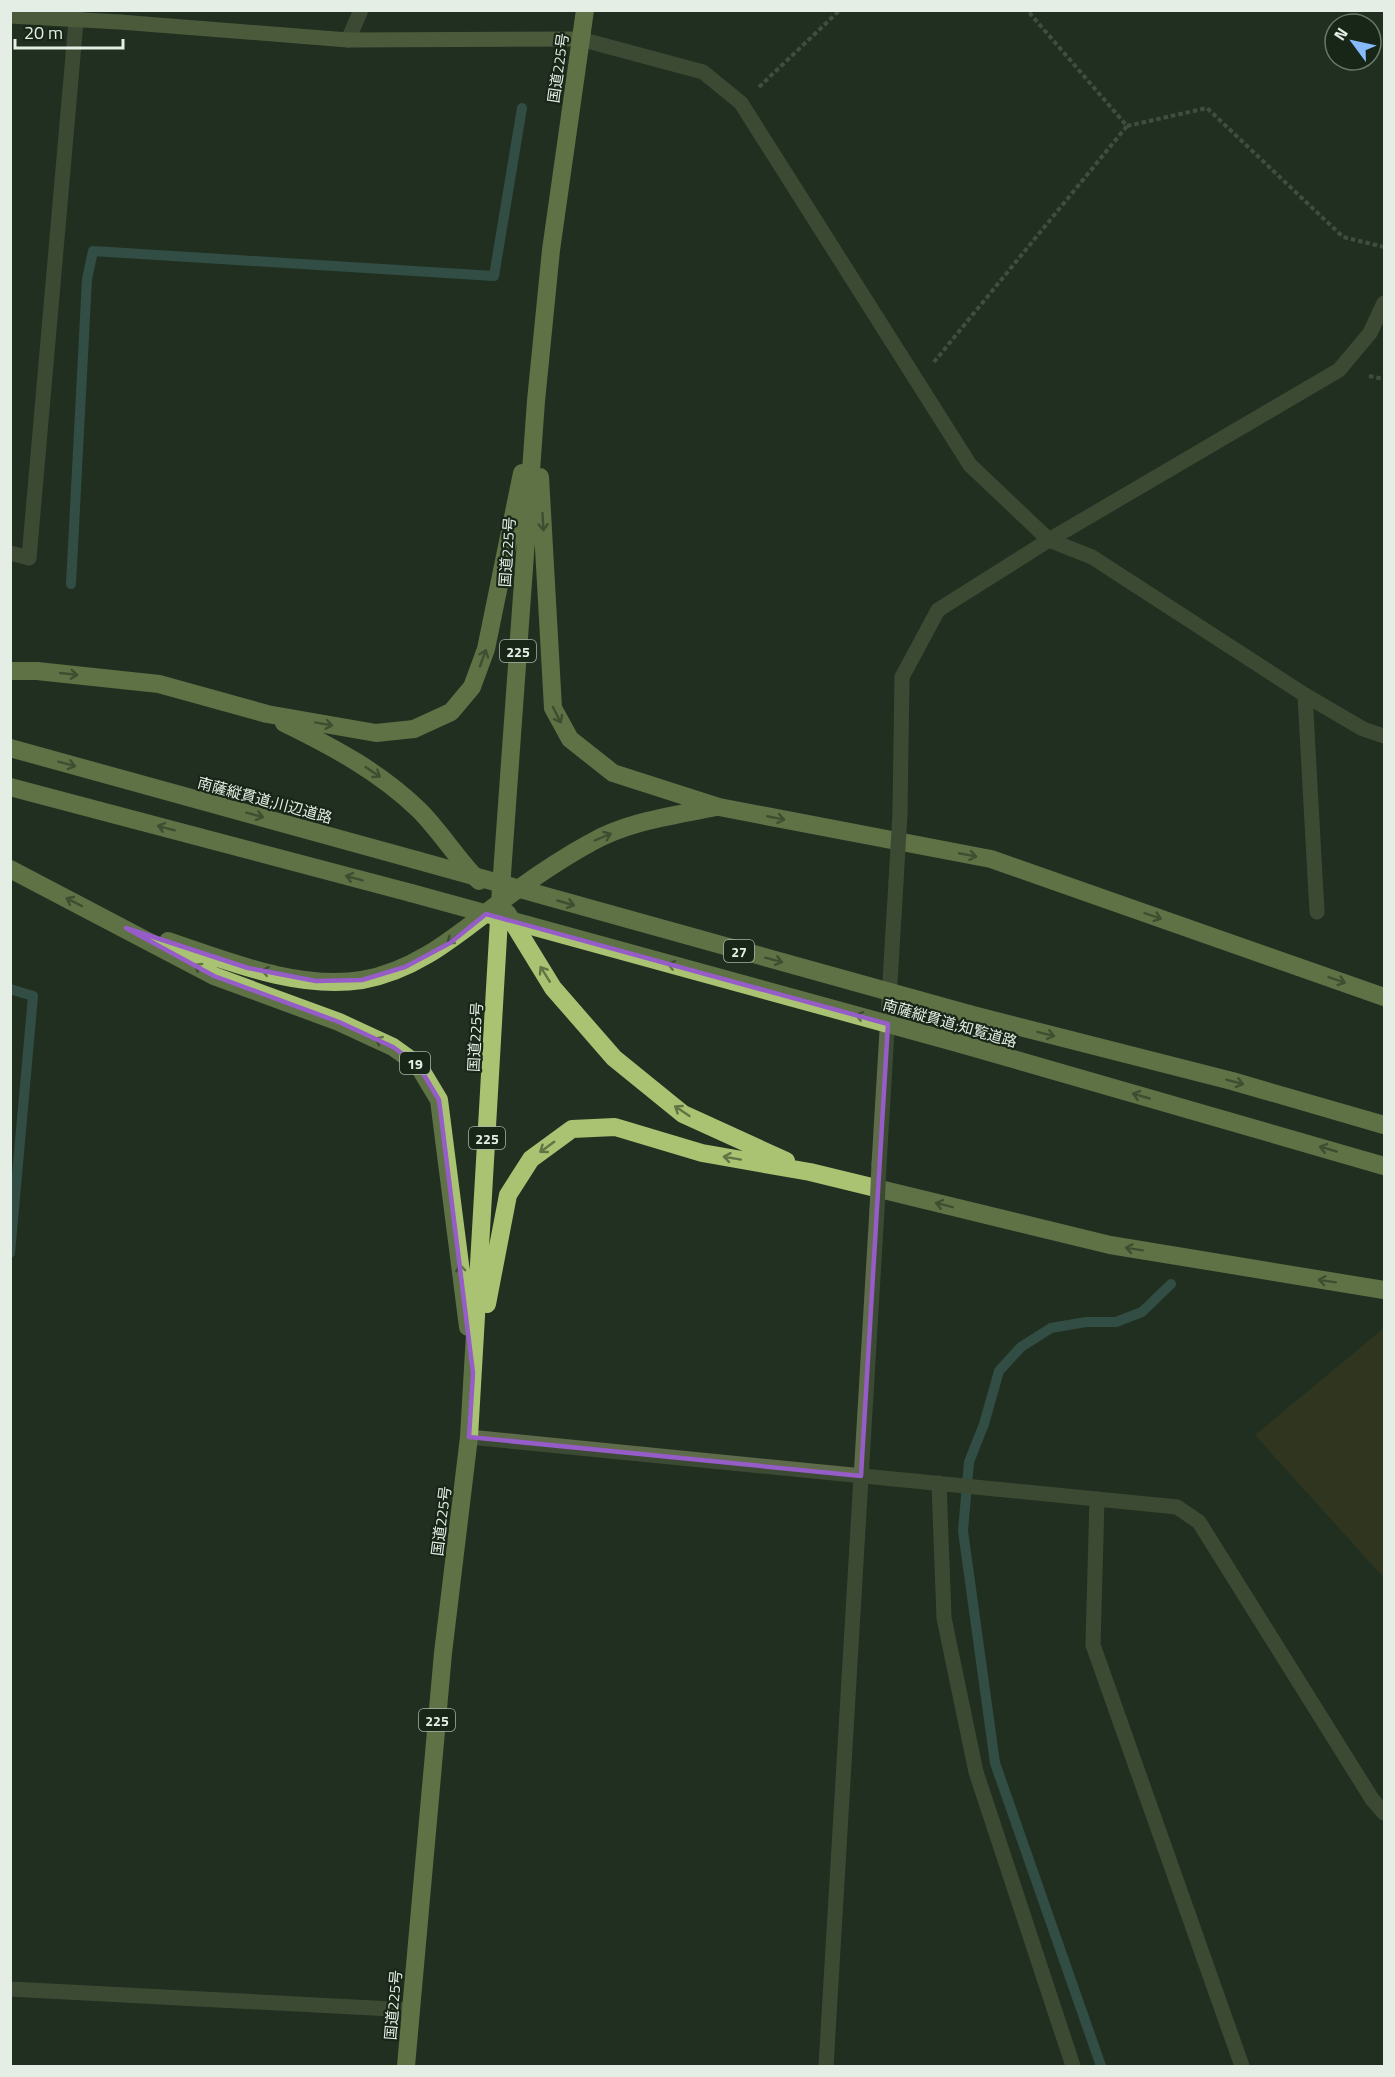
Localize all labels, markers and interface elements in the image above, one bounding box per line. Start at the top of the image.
scale bar [15,12,123,50]
north arrow [1323,12,1383,72]
text: 20 m [24,19,63,46]
text: N [1327,23,1354,45]
street label: 国道225号 [542,32,574,104]
one-way arrow [537,511,548,531]
street label: 国道225号 [493,516,521,588]
road number: 225 [500,640,536,662]
one-way arrow [478,649,489,668]
one-way arrow [58,669,78,680]
one-way arrow [552,706,564,724]
one-way arrow [314,718,334,729]
one-way arrow [57,758,76,770]
one-way arrow [364,766,381,778]
street label: 南薩縦貫道;川辺道路 [195,771,335,829]
one-way arrow [245,810,264,822]
one-way arrow [766,813,786,824]
one-way arrow [157,822,176,834]
one-way arrow [593,831,611,843]
one-way arrow [957,850,977,861]
one-way arrow [345,872,364,884]
one-way arrow [65,895,83,907]
one-way arrow [556,898,575,909]
one-way arrow [1143,911,1162,922]
one-way arrow [447,932,463,945]
road number: 27 [724,940,754,962]
one-way arrow [764,955,783,967]
one-way arrow [667,960,686,971]
one-way arrow [194,963,211,975]
one-way arrow [261,966,280,977]
one-way arrow [539,966,551,983]
one-way arrow [1327,976,1346,987]
street label: 南薩縦貫道;知覧道路 [880,993,1020,1053]
street label: 国道225号 [462,1001,488,1073]
one-way arrow [855,1011,874,1023]
one-way arrow [1036,1028,1055,1040]
one-way arrow [374,1036,392,1047]
road number: 19 [400,1052,430,1074]
one-way arrow [1225,1077,1244,1088]
one-way arrow [1132,1089,1151,1101]
one-way arrow [674,1105,691,1117]
road number: 225 [469,1127,505,1149]
one-way arrow [540,1141,556,1153]
one-way arrow [1319,1143,1338,1155]
one-way arrow [723,1152,743,1163]
one-way arrow [935,1198,954,1210]
one-way arrow [1125,1243,1145,1254]
one-way arrow [455,1264,466,1284]
one-way arrow [1317,1275,1337,1286]
street label: 国道225号 [425,1485,457,1557]
road number: 225 [419,1709,455,1731]
street label: 国道225号 [378,1969,408,2041]

